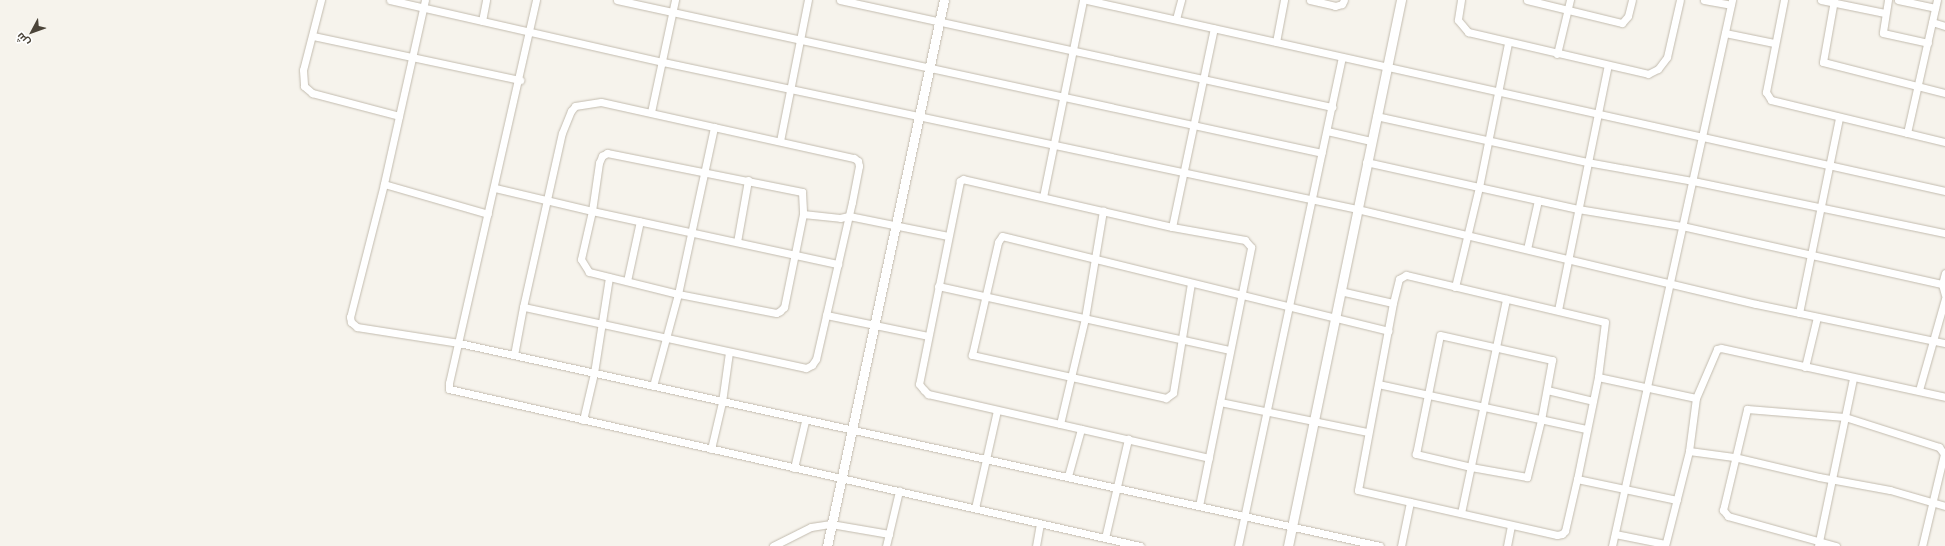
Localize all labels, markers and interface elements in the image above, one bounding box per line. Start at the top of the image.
north arrow [12,12,52,52]
text: ش [13,30,33,50]

